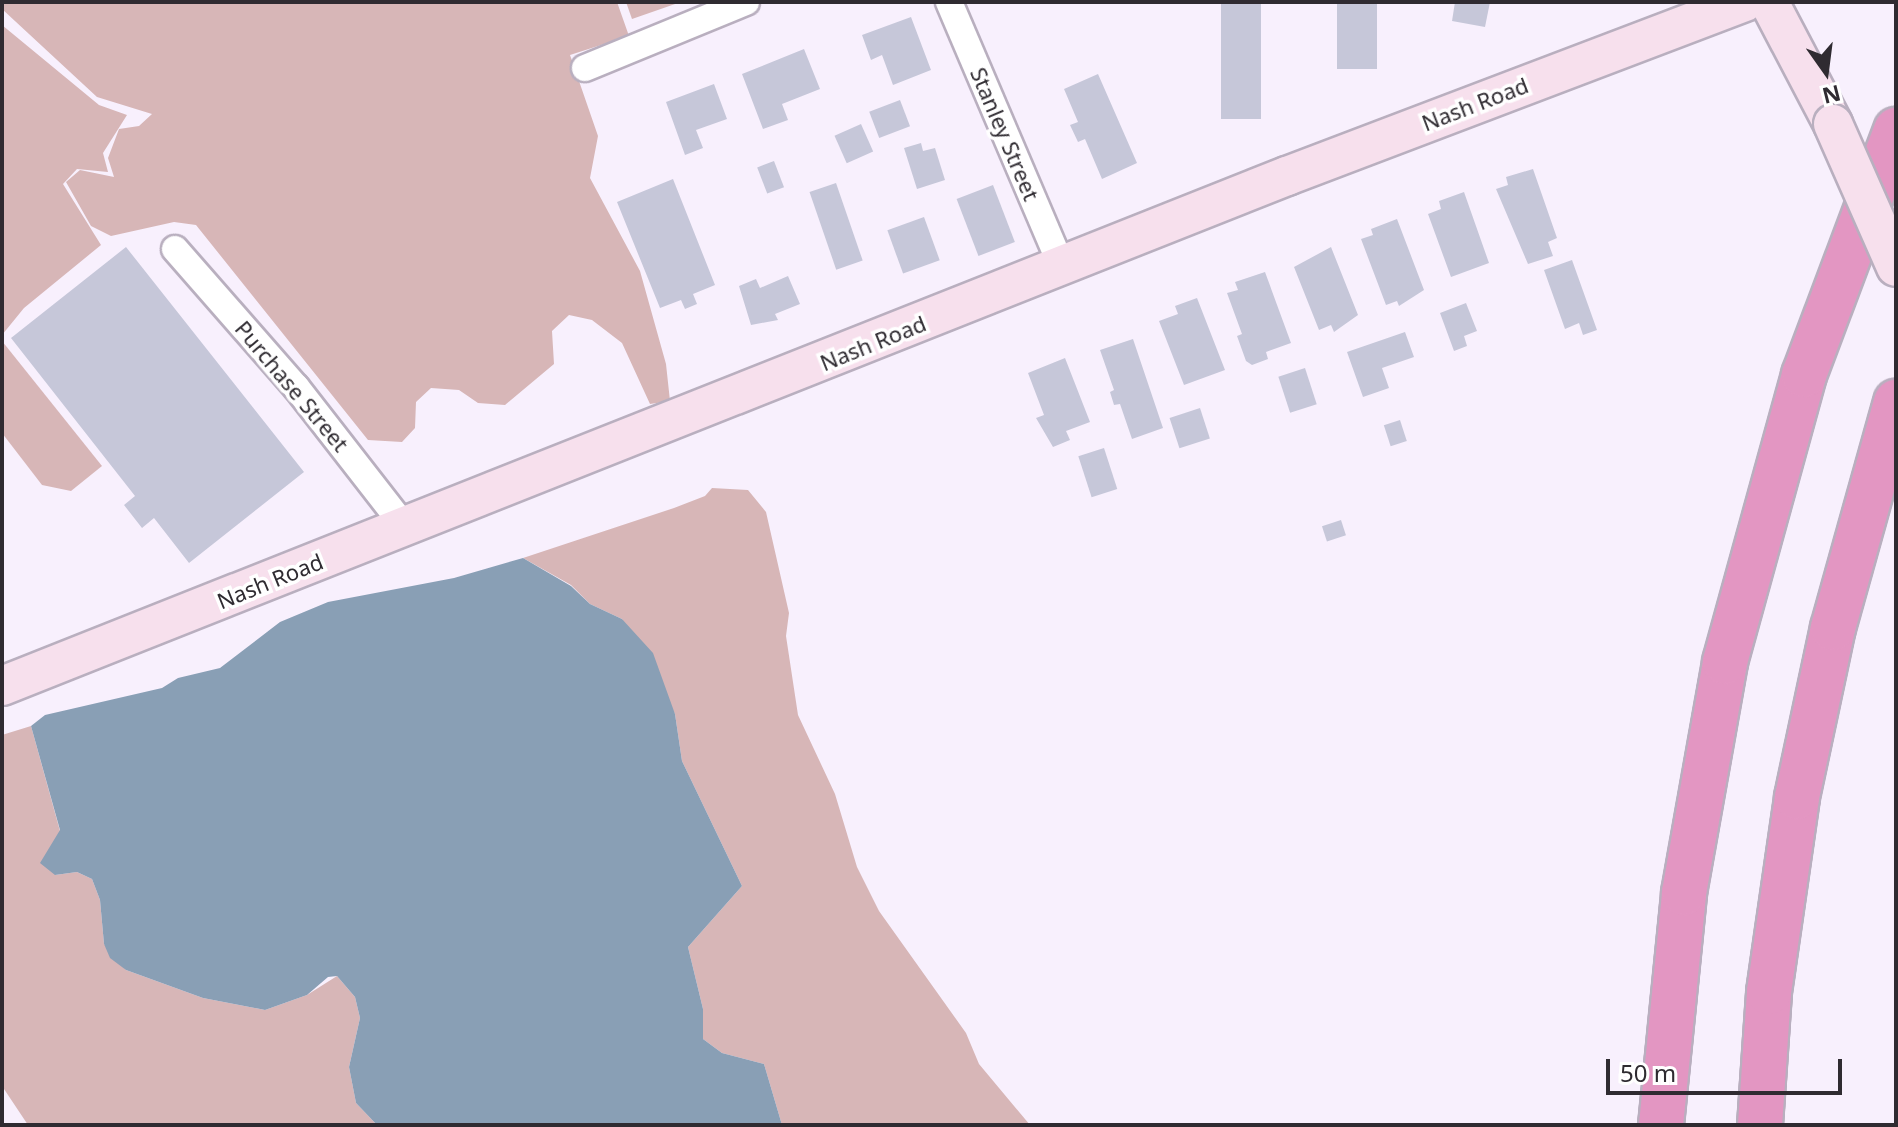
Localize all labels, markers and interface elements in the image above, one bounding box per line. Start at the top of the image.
north arrow [1786,32,1866,112]
street label: Stanley Street [965,64,1045,204]
street label: Nash Road [1418,72,1532,136]
text: N [1820,79,1844,112]
street label: Nash Road [816,310,930,376]
street label: Purchase Street [230,315,354,457]
street label: Nash Road [213,548,327,614]
scale bar [1610,1043,1846,1093]
text: 50 m [1620,1056,1676,1089]

